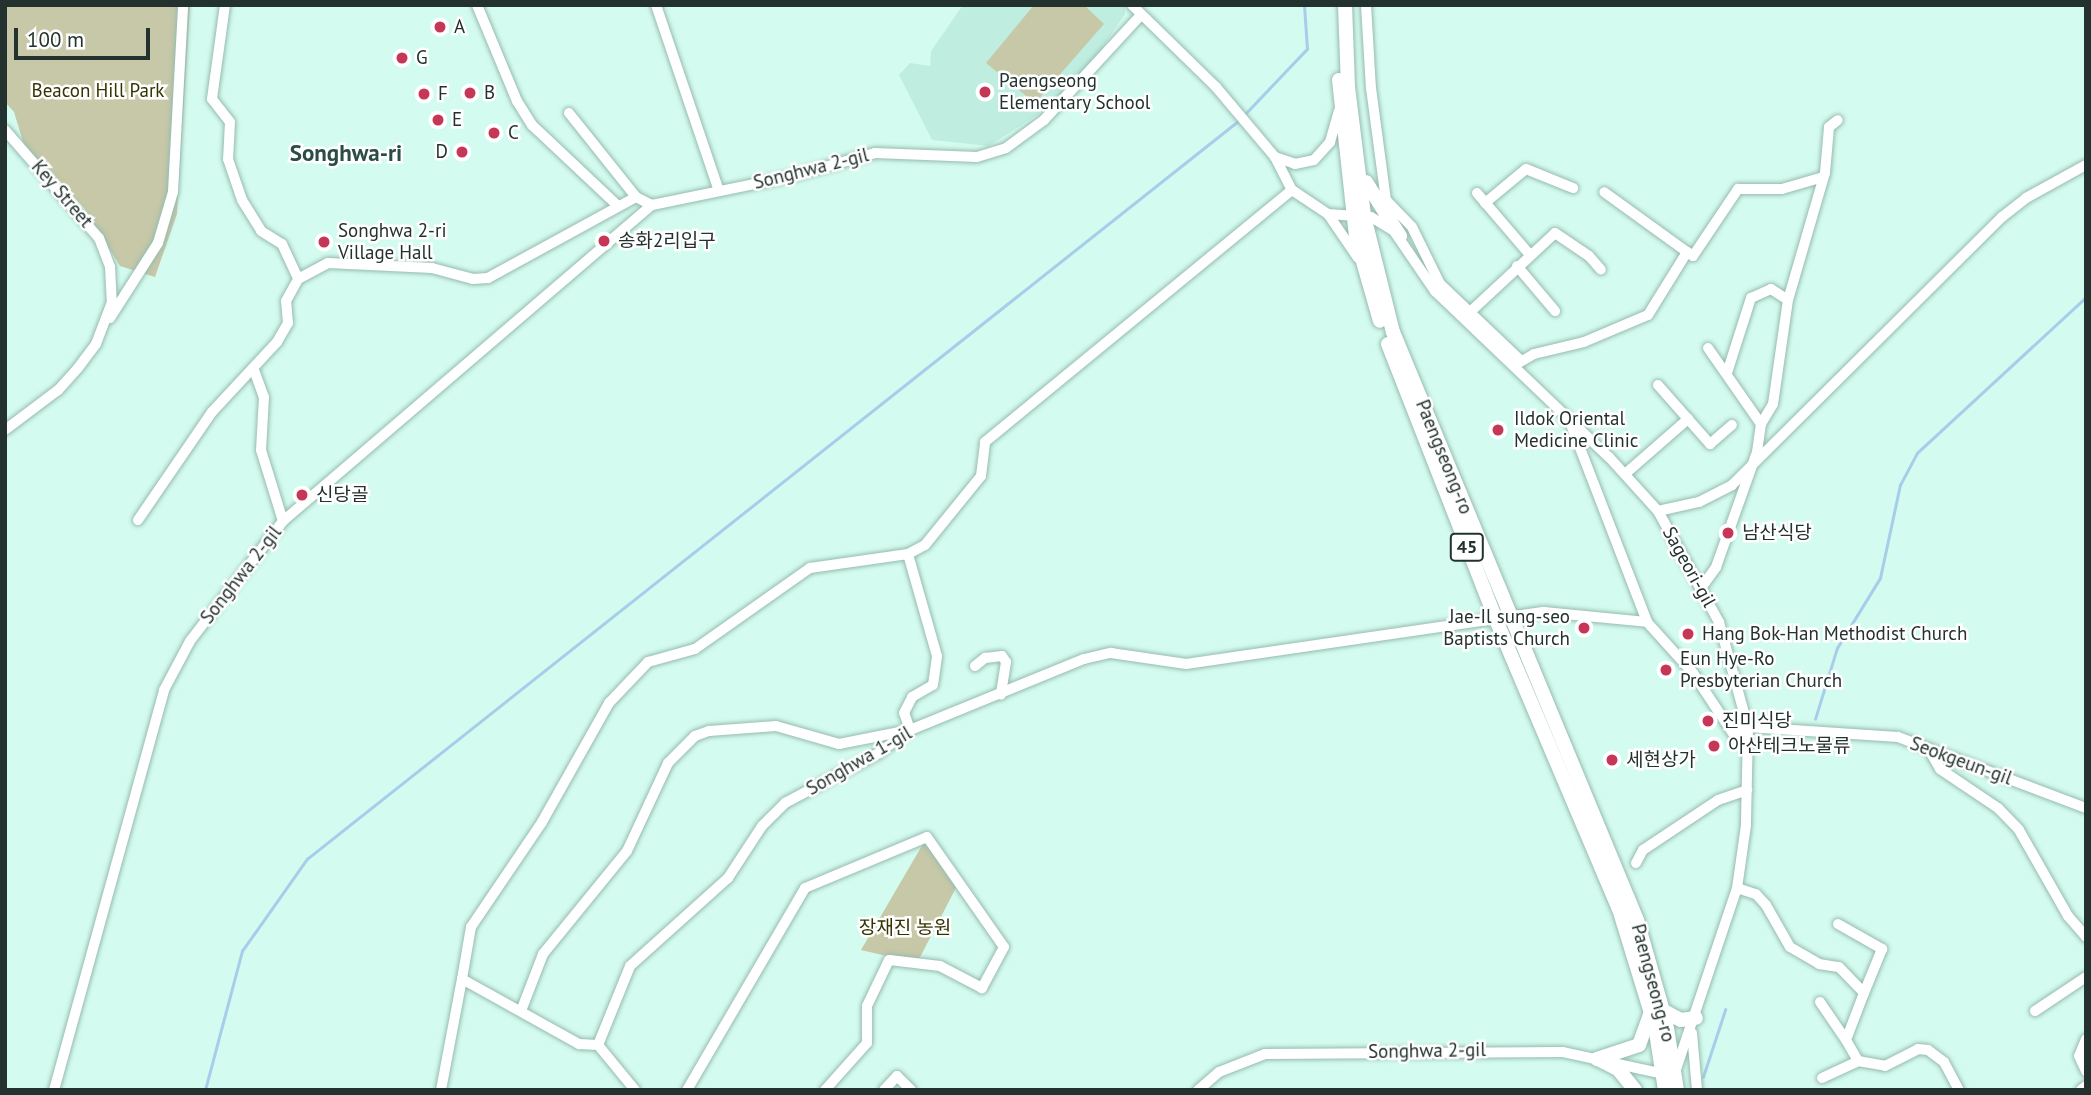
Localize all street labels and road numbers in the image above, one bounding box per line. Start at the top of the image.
street label: Songhwa 2-gil [751,144,871,194]
street label: Key Street [26,155,98,233]
street label: Paengseong-ro [1411,396,1477,518]
street label: Songhwa 2-gil [196,522,286,628]
street label: Sageori-gil [1658,523,1720,611]
road number: 45 [1450,532,1484,562]
street label: Songhwa 1-gil [802,722,916,800]
street label: Seokgeun-gil [1907,732,2015,790]
street label: Paengseong-ro [1626,921,1680,1045]
street label: Songhwa 2-gil [1368,1039,1486,1063]

